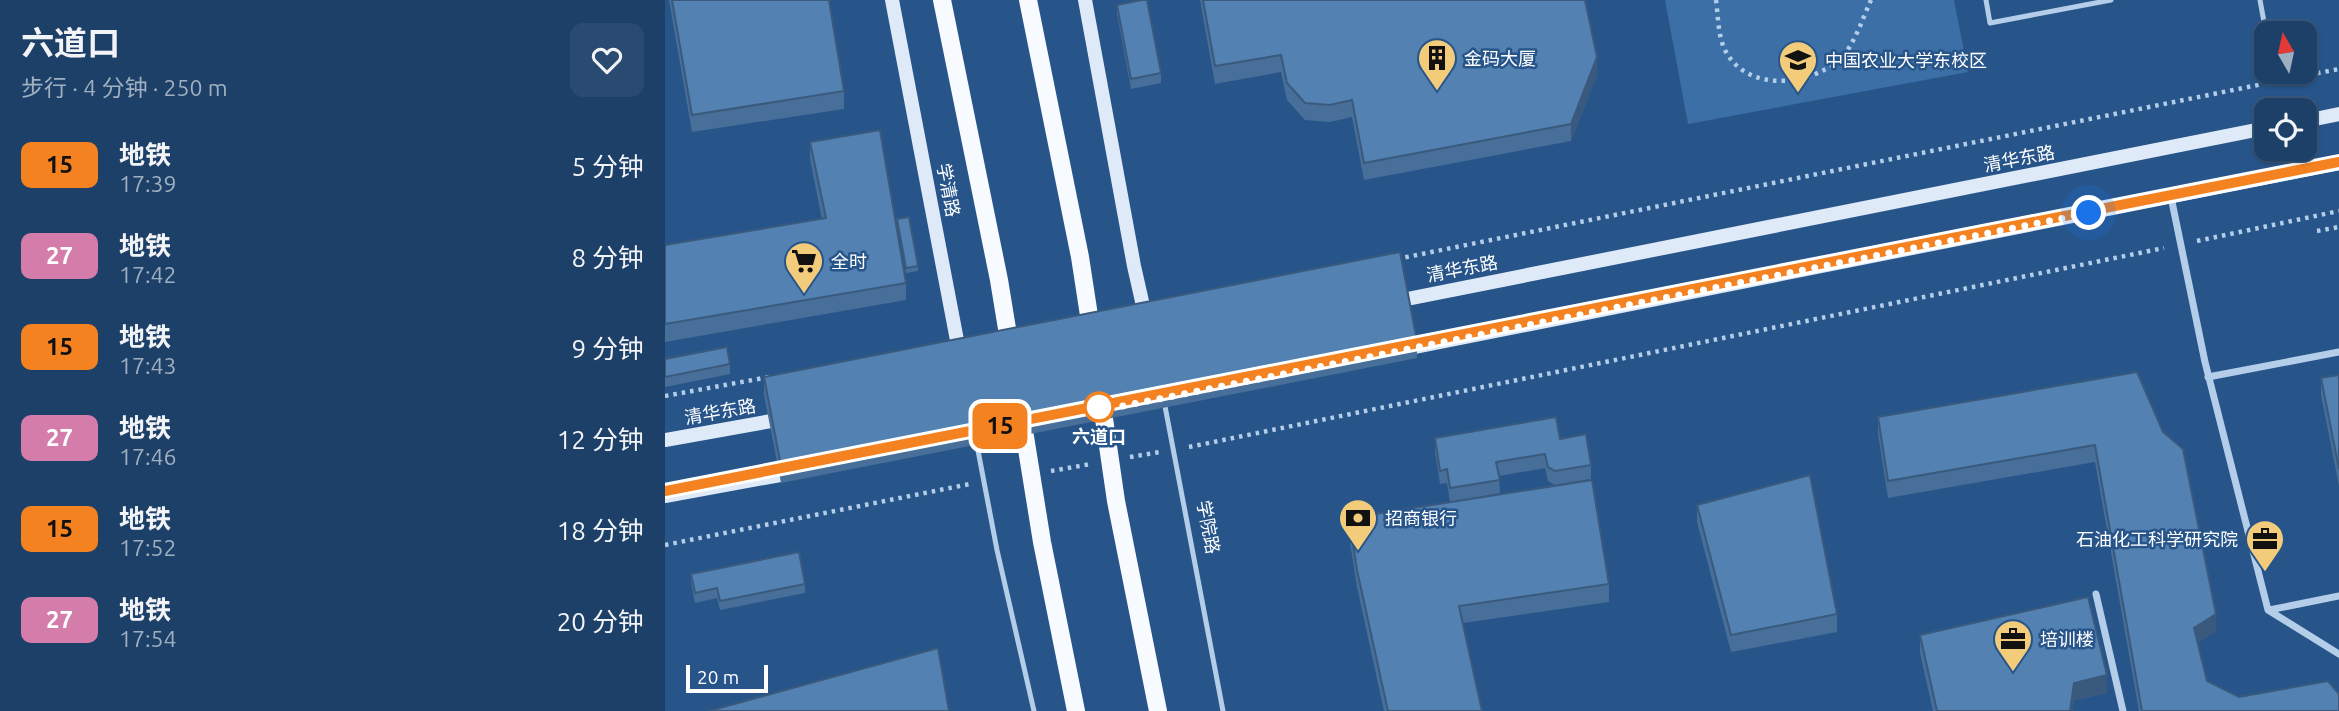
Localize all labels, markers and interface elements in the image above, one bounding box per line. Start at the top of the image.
north arrow [2254,21,2317,84]
map controls [2254,21,2317,161]
button: heart [570,23,644,97]
text: 六道口 [21,24,120,61]
building icon: 金码大厦 [1416,37,1458,92]
school or university icon: 中国农业大学东校区 [1777,39,1819,94]
place label: 金码大厦 [1464,48,1536,68]
place label: 中国农业大学东校区 [1825,50,1987,70]
text: 步行 · 4 分钟 · 250 m [21,75,228,100]
button: locate [2254,98,2317,161]
text: 地铁 [119,140,171,169]
street label: 清华东路 [1982,141,2056,175]
text: 15 [46,151,73,178]
text: 5 分钟 [571,152,644,181]
street label: 学清路 [934,162,964,218]
text: 17:39 [119,171,177,196]
your location [2071,195,2106,230]
text: 地铁 [119,231,171,260]
supermarket icon: 全时 [783,240,825,295]
text: 27 [46,242,73,269]
text: 8 分钟 [571,243,644,272]
place label: 全时 [831,251,867,271]
street label: 清华东路 [1425,251,1499,285]
text: 17:42 [119,262,177,287]
text: 地铁 [119,322,171,351]
text: 15 [46,333,73,360]
text: 9 分钟 [571,334,644,363]
text: 17:43 [119,353,177,378]
marker: 六道口 [1084,392,1114,422]
street label: 清华东路 [683,395,757,427]
line badge: 15 [969,403,1031,449]
text: 15 [986,412,1014,439]
text: 地铁 [119,413,171,442]
text: 27 [46,424,73,451]
text: 12 分钟 [557,425,644,454]
place label: 六道口 [1072,426,1126,446]
text: 17:46 [119,444,177,469]
bank icon: 招商银行 [1337,497,1379,552]
street label: 学院路 [1194,499,1224,555]
text: 地铁 [119,504,171,533]
place label: 招商银行 [1385,508,1457,528]
text: 15 [46,515,73,542]
text: 18 分钟 [557,516,644,545]
office icon: 石油化工科学研究院 [2244,518,2286,573]
place label: 石油化工科学研究院 [2076,529,2238,549]
text: 17:52 [119,535,177,560]
text: 地铁 [119,595,171,624]
text: 27 [46,606,73,633]
text: 20 分钟 [557,607,644,636]
office icon: 培训楼 [1992,618,2034,673]
text: 17:54 [119,626,177,651]
place label: 培训楼 [2040,629,2094,649]
scale bar [686,662,768,694]
text: 20 m [697,666,739,688]

